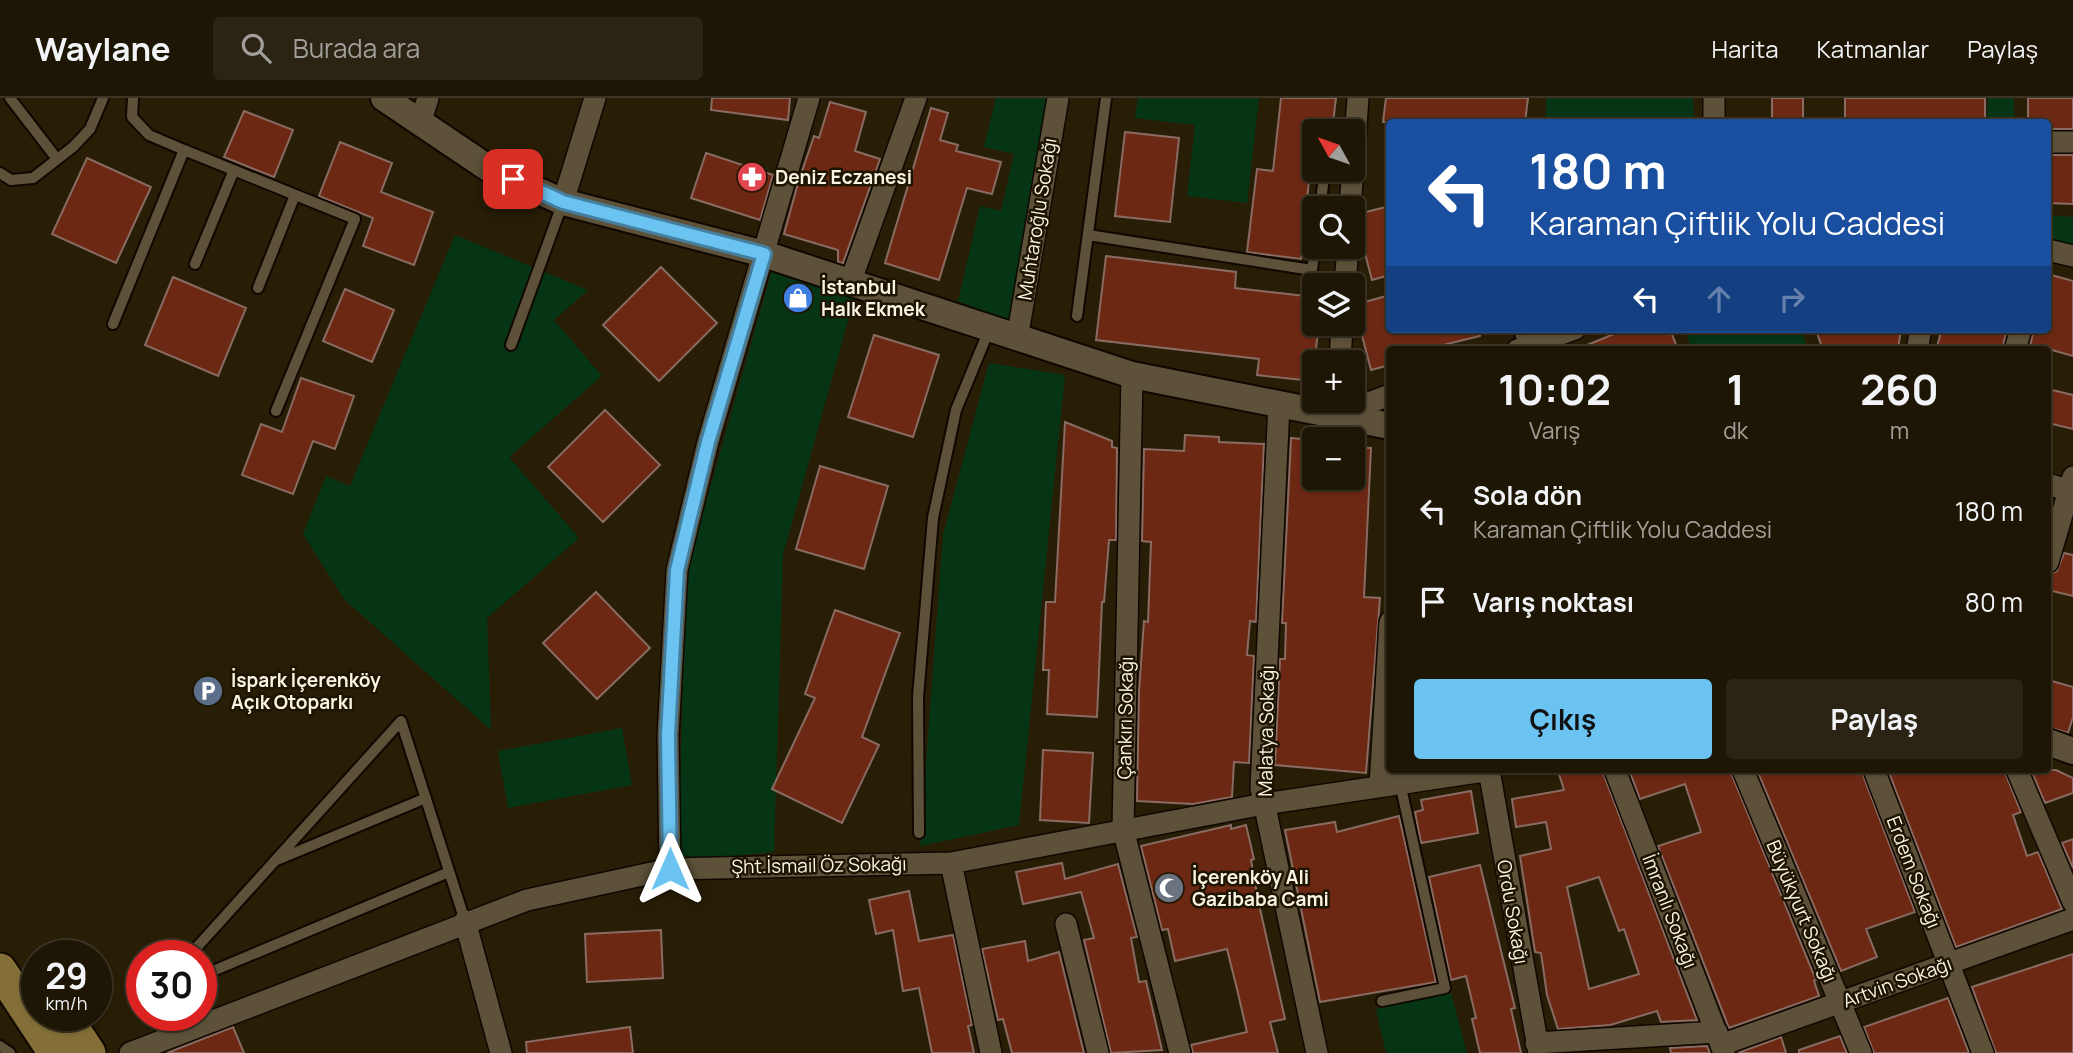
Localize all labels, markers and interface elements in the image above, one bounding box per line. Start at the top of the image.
search box [213,17,703,80]
text: Waylane [35,26,171,71]
icon: search [237,29,275,67]
text: Burada ara [293,30,420,66]
text: Harita [1712,32,1779,65]
text: Katmanlar [1817,32,1929,65]
text: Paylaş [1967,32,2038,65]
north arrow [1302,119,1365,182]
map controls [1302,119,1365,490]
street label: Muhtaroğlu Sokağı [1011,136,1063,302]
text: 180 m [1529,137,1667,204]
icon: left [1414,147,1505,238]
pin [483,149,543,209]
icon: arrive [494,160,532,198]
pharmacy icon: Deniz Eczanesi [735,160,769,194]
place label: Deniz Eczanesi [775,164,912,190]
button: search [1302,196,1365,259]
text: Karaman Çiftlik Yolu Caddesi [1529,201,1945,245]
button: layers [1302,273,1365,336]
place label: İstanbul Halk Ekmek [821,274,926,322]
icon: left [1627,280,1665,318]
icon: ahead [1700,280,1738,318]
icon: right [1773,280,1811,318]
shop icon: İstanbul Halk Ekmek [781,281,815,315]
button: + [1302,350,1365,413]
text: 10:02 [1498,360,1611,418]
text: 1 [1726,360,1745,418]
text: 260 [1860,360,1939,418]
text: Varış [1529,414,1580,446]
text: dk [1723,414,1748,446]
text: m [1890,414,1909,446]
button: − [1302,427,1365,490]
text: Sola dön [1473,477,1582,513]
icon: left [1414,492,1452,530]
text: 180 m [1955,493,2023,529]
text: Karaman Çiftlik Yolu Caddesi [1473,513,1772,545]
icon: arrive [1414,583,1452,621]
text: Varış noktası [1473,584,1634,620]
text: 80 m [1965,584,2023,620]
street label: Çankırı Sokağı [1111,656,1139,780]
street label: Malatya Sokağı [1252,665,1280,797]
place label: İspark İçerenköy Açık Otoparkı [231,667,381,715]
parking icon: İspark İçerenköy Açık Otoparkı [191,674,225,708]
button: Çıkış [1414,679,1712,759]
button: Paylaş [1726,679,2023,759]
street label: Erdem Sokağı [1881,812,1947,932]
position arrow [633,832,707,906]
street label: Büyükyurt Sokağı [1760,836,1844,986]
street label: Şht.İsmail Öz Sokağı [731,850,907,880]
street label: İmranlı Sokağı [1636,850,1704,972]
street label: Ordu Sokağı [1491,858,1535,966]
place label: İçerenköy Ali Gazibaba Cami [1192,864,1329,912]
mosque icon: İçerenköy Ali Gazibaba Cami [1152,871,1186,905]
speed limit sign: 30 [126,940,217,1031]
street label: Artvin Sokağı [1839,950,1955,1014]
text: 29 [45,952,88,1000]
text: km/h [46,991,87,1015]

